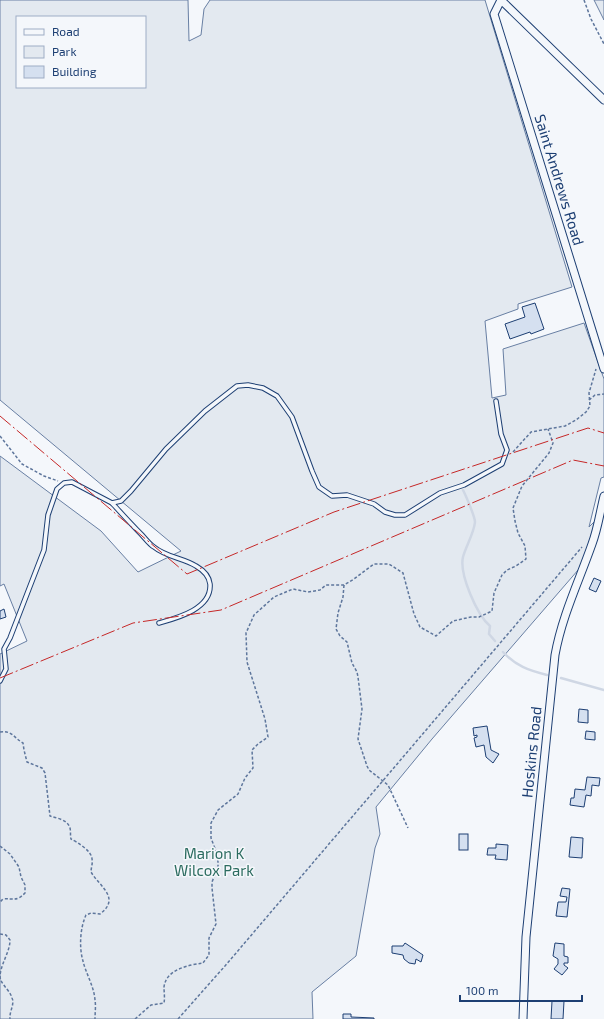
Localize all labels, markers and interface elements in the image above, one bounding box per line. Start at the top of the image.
legend [16,16,146,88]
text: Road [52,24,80,38]
text: Park [52,44,77,58]
text: Building [52,64,97,78]
street label: Saint Andrews Road [531,112,588,247]
street label: Hoskins Road [517,705,545,798]
park label: Marion K Wilcox Park [174,844,254,879]
scale bar [460,977,582,1003]
text: 100 m [466,983,498,997]

